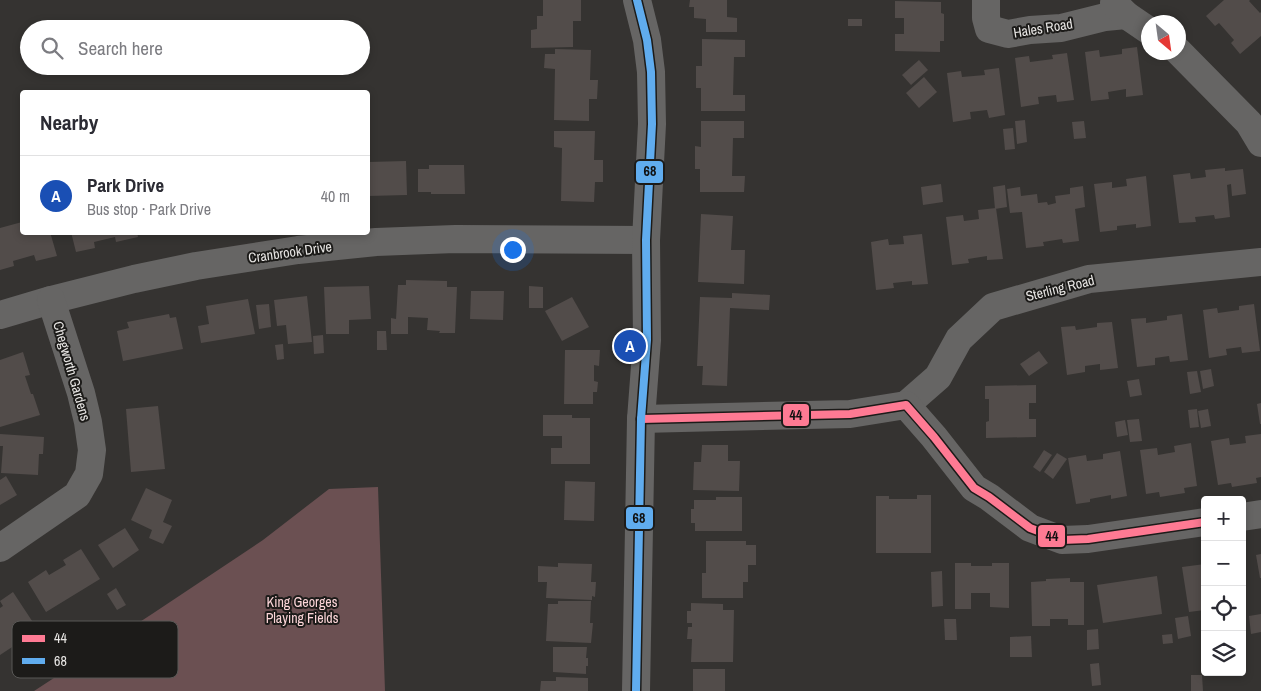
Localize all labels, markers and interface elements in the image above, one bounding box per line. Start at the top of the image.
street label: Hales Road [1012,14,1074,42]
north arrow [1141,15,1186,60]
search box [20,20,370,75]
icon: search [38,34,66,62]
text: Search here [78,35,163,61]
text: Nearby [40,108,98,137]
line badge: 68 [635,160,664,184]
text: 68 [644,162,656,180]
text: Park Drive [87,172,164,198]
text: A [51,185,61,207]
text: 40 m [321,185,350,207]
text: Bus stop · Park Drive [87,198,211,220]
street label: Cranbrook Drive [247,237,333,267]
your location [500,237,526,263]
street label: Sterling Road [1024,271,1096,305]
street label: Chegworth Gardens [49,319,95,423]
pin: A [614,327,646,365]
line badge: 44 [782,403,810,427]
text: 44 [790,406,803,424]
map controls [1201,496,1246,676]
button: + [1201,496,1246,541]
line badge: 68 [625,506,654,530]
text: 68 [633,509,645,527]
line badge: 44 [1037,524,1066,548]
text: 44 [1046,527,1059,545]
button: − [1201,541,1246,586]
button: locate [1201,586,1246,631]
park label: King Georges Playing Fields [266,593,339,627]
legend [12,621,178,678]
text: 44 [54,629,67,647]
button: layers [1201,631,1246,676]
text: 68 [54,652,67,670]

